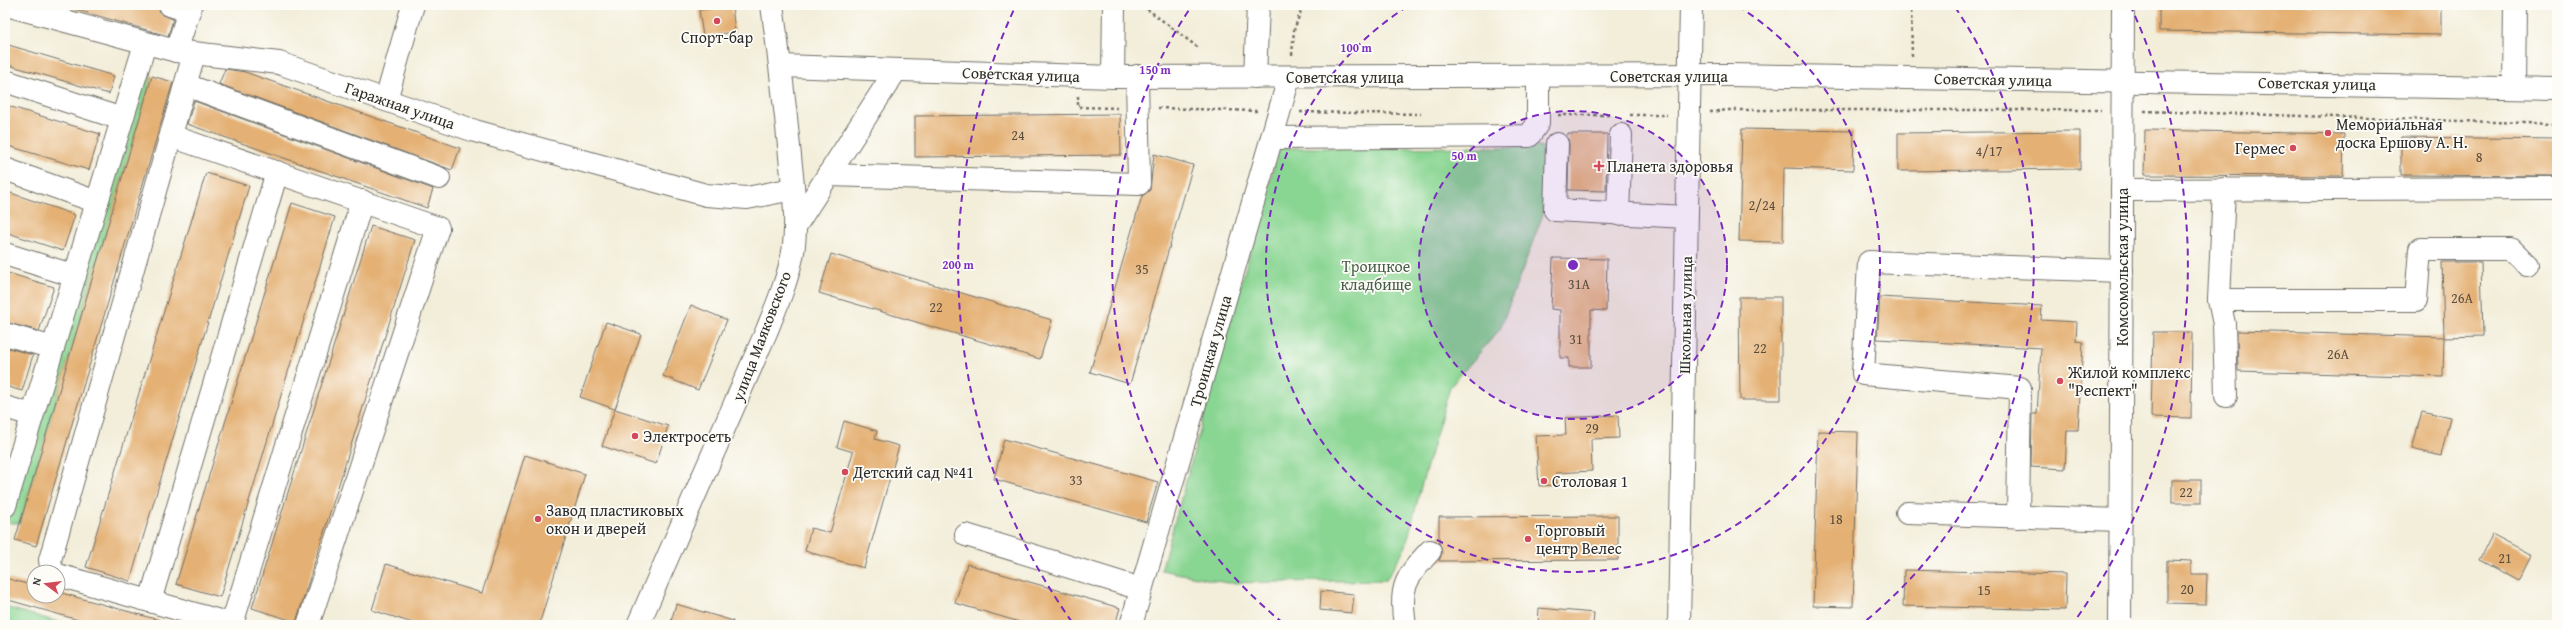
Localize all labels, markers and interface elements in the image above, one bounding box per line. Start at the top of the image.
marker: Спорт-бар [712,16,722,26]
place label: Спорт-бар [681,25,753,49]
text: 100 m [1340,39,1373,56]
street label: Советская улица [962,60,1081,88]
text: 150 m [1139,61,1172,78]
street label: Советская улица [1610,64,1728,88]
street label: Советская улица [1286,65,1404,89]
street label: Советская улица [1934,66,2052,92]
street label: Советская улица [2258,70,2376,96]
street label: Гаражная улица [342,75,459,135]
place label: Мемориальная доска Ершову А. Н. [2336,112,2468,154]
house number: 24 [1011,125,1025,145]
marker: Мемориальная доска Ершову А. Н. [2323,128,2333,138]
place label: Гермес [2235,136,2285,160]
house number: 4/17 [1976,141,2003,161]
marker: Гермес [2288,143,2298,153]
text: 50 m [1451,147,1477,164]
house number: 8 [2476,147,2483,167]
place label: Планета здоровья [1607,154,1733,178]
marker: Планета здоровья [1594,161,1604,171]
street label: Комсомольская улица [2110,187,2134,346]
house number: 2/24 [1749,195,1776,215]
park label: Троицкое кладбище [1340,254,1412,296]
street label: Школьная улица [1672,255,1698,374]
text: 200 m [942,256,975,273]
centre of rings [1566,258,1580,272]
house number: 35 [1135,259,1149,279]
street label: улица Маяковского [725,267,797,406]
house number: 31А [1568,274,1590,294]
house number: 26А [2451,288,2473,308]
street label: Троицкая улица [1183,292,1238,410]
house number: 22 [929,297,943,317]
house number: 31 [1569,329,1583,349]
house number: 22 [1753,338,1767,358]
house number: 26А [2327,344,2349,364]
place label: Жилой комплекс "Респект" [2067,360,2191,402]
marker: Жилой комплекс "Респект" [2055,376,2065,386]
house number: 29 [1585,418,1599,438]
place label: Электросеть [643,424,732,448]
marker: Электросеть [630,431,640,441]
place label: Детский сад №41 [852,460,974,484]
marker: Детский сад №41 [840,467,850,477]
place label: Столовая 1 [1552,469,1628,493]
house number: 33 [1069,470,1083,490]
marker: Столовая 1 [1539,476,1549,486]
house number: 22 [2179,482,2193,502]
place label: Завод пластиковых окон и дверей [546,498,684,540]
house number: 18 [1829,509,1843,529]
marker: Завод пластиковых окон и дверей [533,514,543,524]
place label: Торговый центр Велес [1536,518,1622,560]
marker: Торговый центр Велес [1523,534,1533,544]
house number: 21 [2498,548,2512,568]
north arrow [26,564,66,604]
text: N [28,575,45,587]
house number: 20 [2180,579,2194,599]
house number: 15 [1977,580,1991,600]

